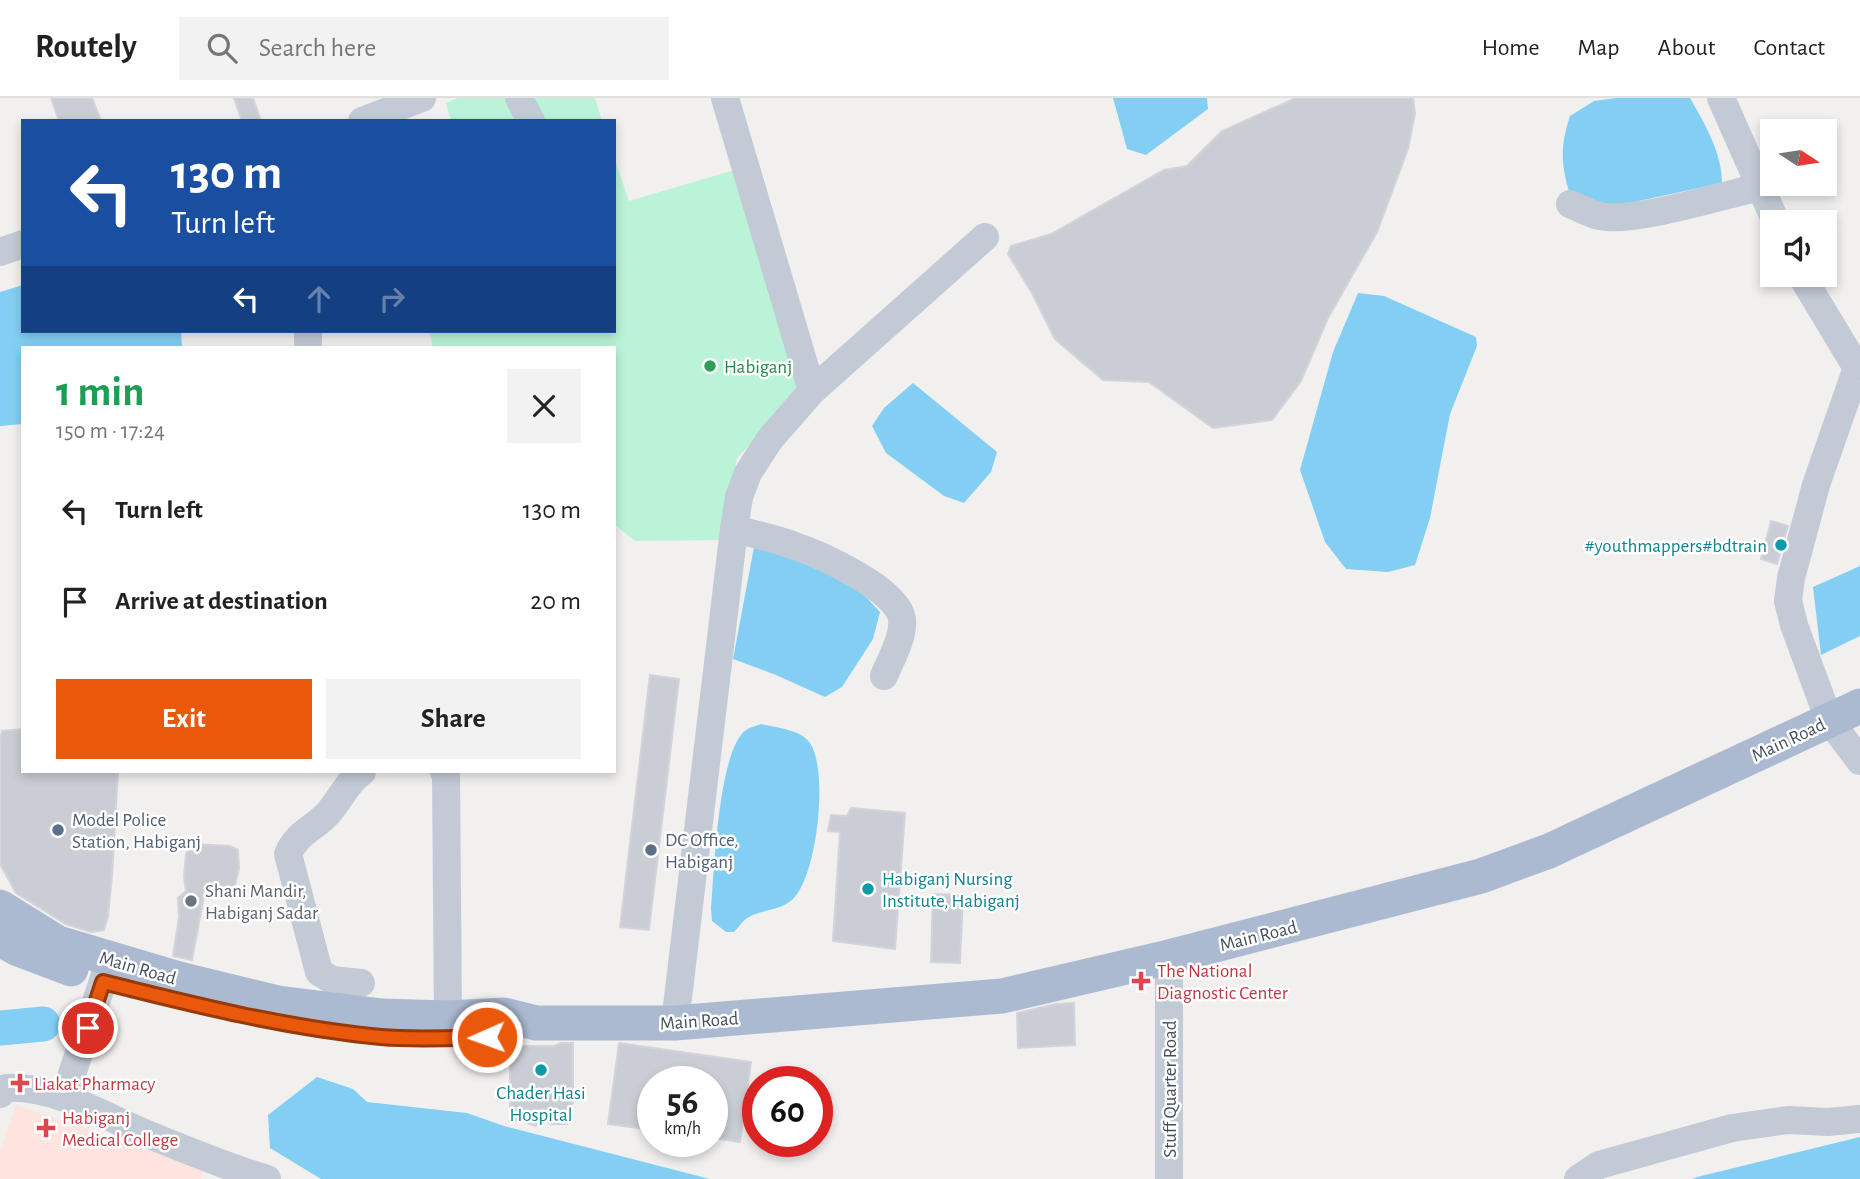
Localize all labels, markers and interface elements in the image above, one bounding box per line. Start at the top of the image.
search box [179,17,669,80]
icon: search [203,29,241,67]
text: Routely [35,31,137,64]
text: Search here [259,35,376,61]
text: Home [1482,36,1540,60]
text: Map [1578,36,1620,60]
text: About [1658,36,1715,60]
text: Contact [1753,36,1825,60]
north arrow [1760,119,1838,196]
map controls [1760,119,1837,287]
icon: left [56,147,147,238]
text: 130 m [171,149,282,198]
text: Turn left [171,207,275,239]
button: sound [1760,210,1837,287]
icon: left [227,280,265,318]
icon: ahead [300,280,338,318]
icon: right [373,280,411,318]
marker: Habiganj [702,358,718,374]
place label: Habiganj [724,358,792,377]
button: close [507,369,581,443]
text: 1 min [56,371,145,413]
text: 150 m · 17:24 [56,420,165,443]
icon: left [56,492,94,530]
text: Turn left [115,497,203,523]
text: 130 m [523,497,581,523]
place label: #youthmappers#bdtrain [1585,537,1767,556]
marker: #youthmappers#bdtrain [1773,537,1789,553]
icon: arrive [56,583,94,621]
text: Arrive at destination [115,588,328,614]
text: 20 m [530,588,581,614]
button: Exit [56,679,312,759]
button: Share [326,679,581,759]
street label: Main Road [1749,715,1829,766]
place label: Model Police Station, Habiganj [72,811,201,852]
marker: Model Police Station, Habiganj [50,822,66,838]
place label: DC Office, Habiganj [665,831,738,872]
marker: DC Office, Habiganj [643,842,659,858]
place label: Habiganj Nursing Institute, Habiganj [882,870,1020,911]
marker: Habiganj Nursing Institute, Habiganj [860,881,876,897]
place label: Shani Mandir, Habiganj Sadar [205,882,318,923]
marker: Shani Mandir, Habiganj Sadar [183,893,199,909]
street label: Main Road [1218,918,1299,955]
street label: Main Road [97,948,178,988]
place label: The National Diagnostic Center [1157,962,1288,1003]
marker: The National Diagnostic Center [1131,971,1151,991]
pin [58,998,118,1058]
position arrow [450,1000,524,1074]
icon: arrive [69,1009,107,1047]
street label: Main Road [659,1009,739,1034]
street label: Stuff Quarter Road [1161,1020,1180,1158]
marker: Chader Hasi Hospital [533,1062,549,1078]
speed limit sign: 60 [742,1066,833,1157]
marker: Liakat Pharmacy [12,1075,28,1091]
place label: Liakat Pharmacy [34,1075,155,1094]
place label: Chader Hasi Hospital [496,1084,586,1125]
text: 56 [666,1085,699,1120]
place label: Habiganj Medical College [62,1109,178,1150]
marker: Habiganj Medical College [36,1118,56,1138]
text: km/h [664,1120,701,1138]

